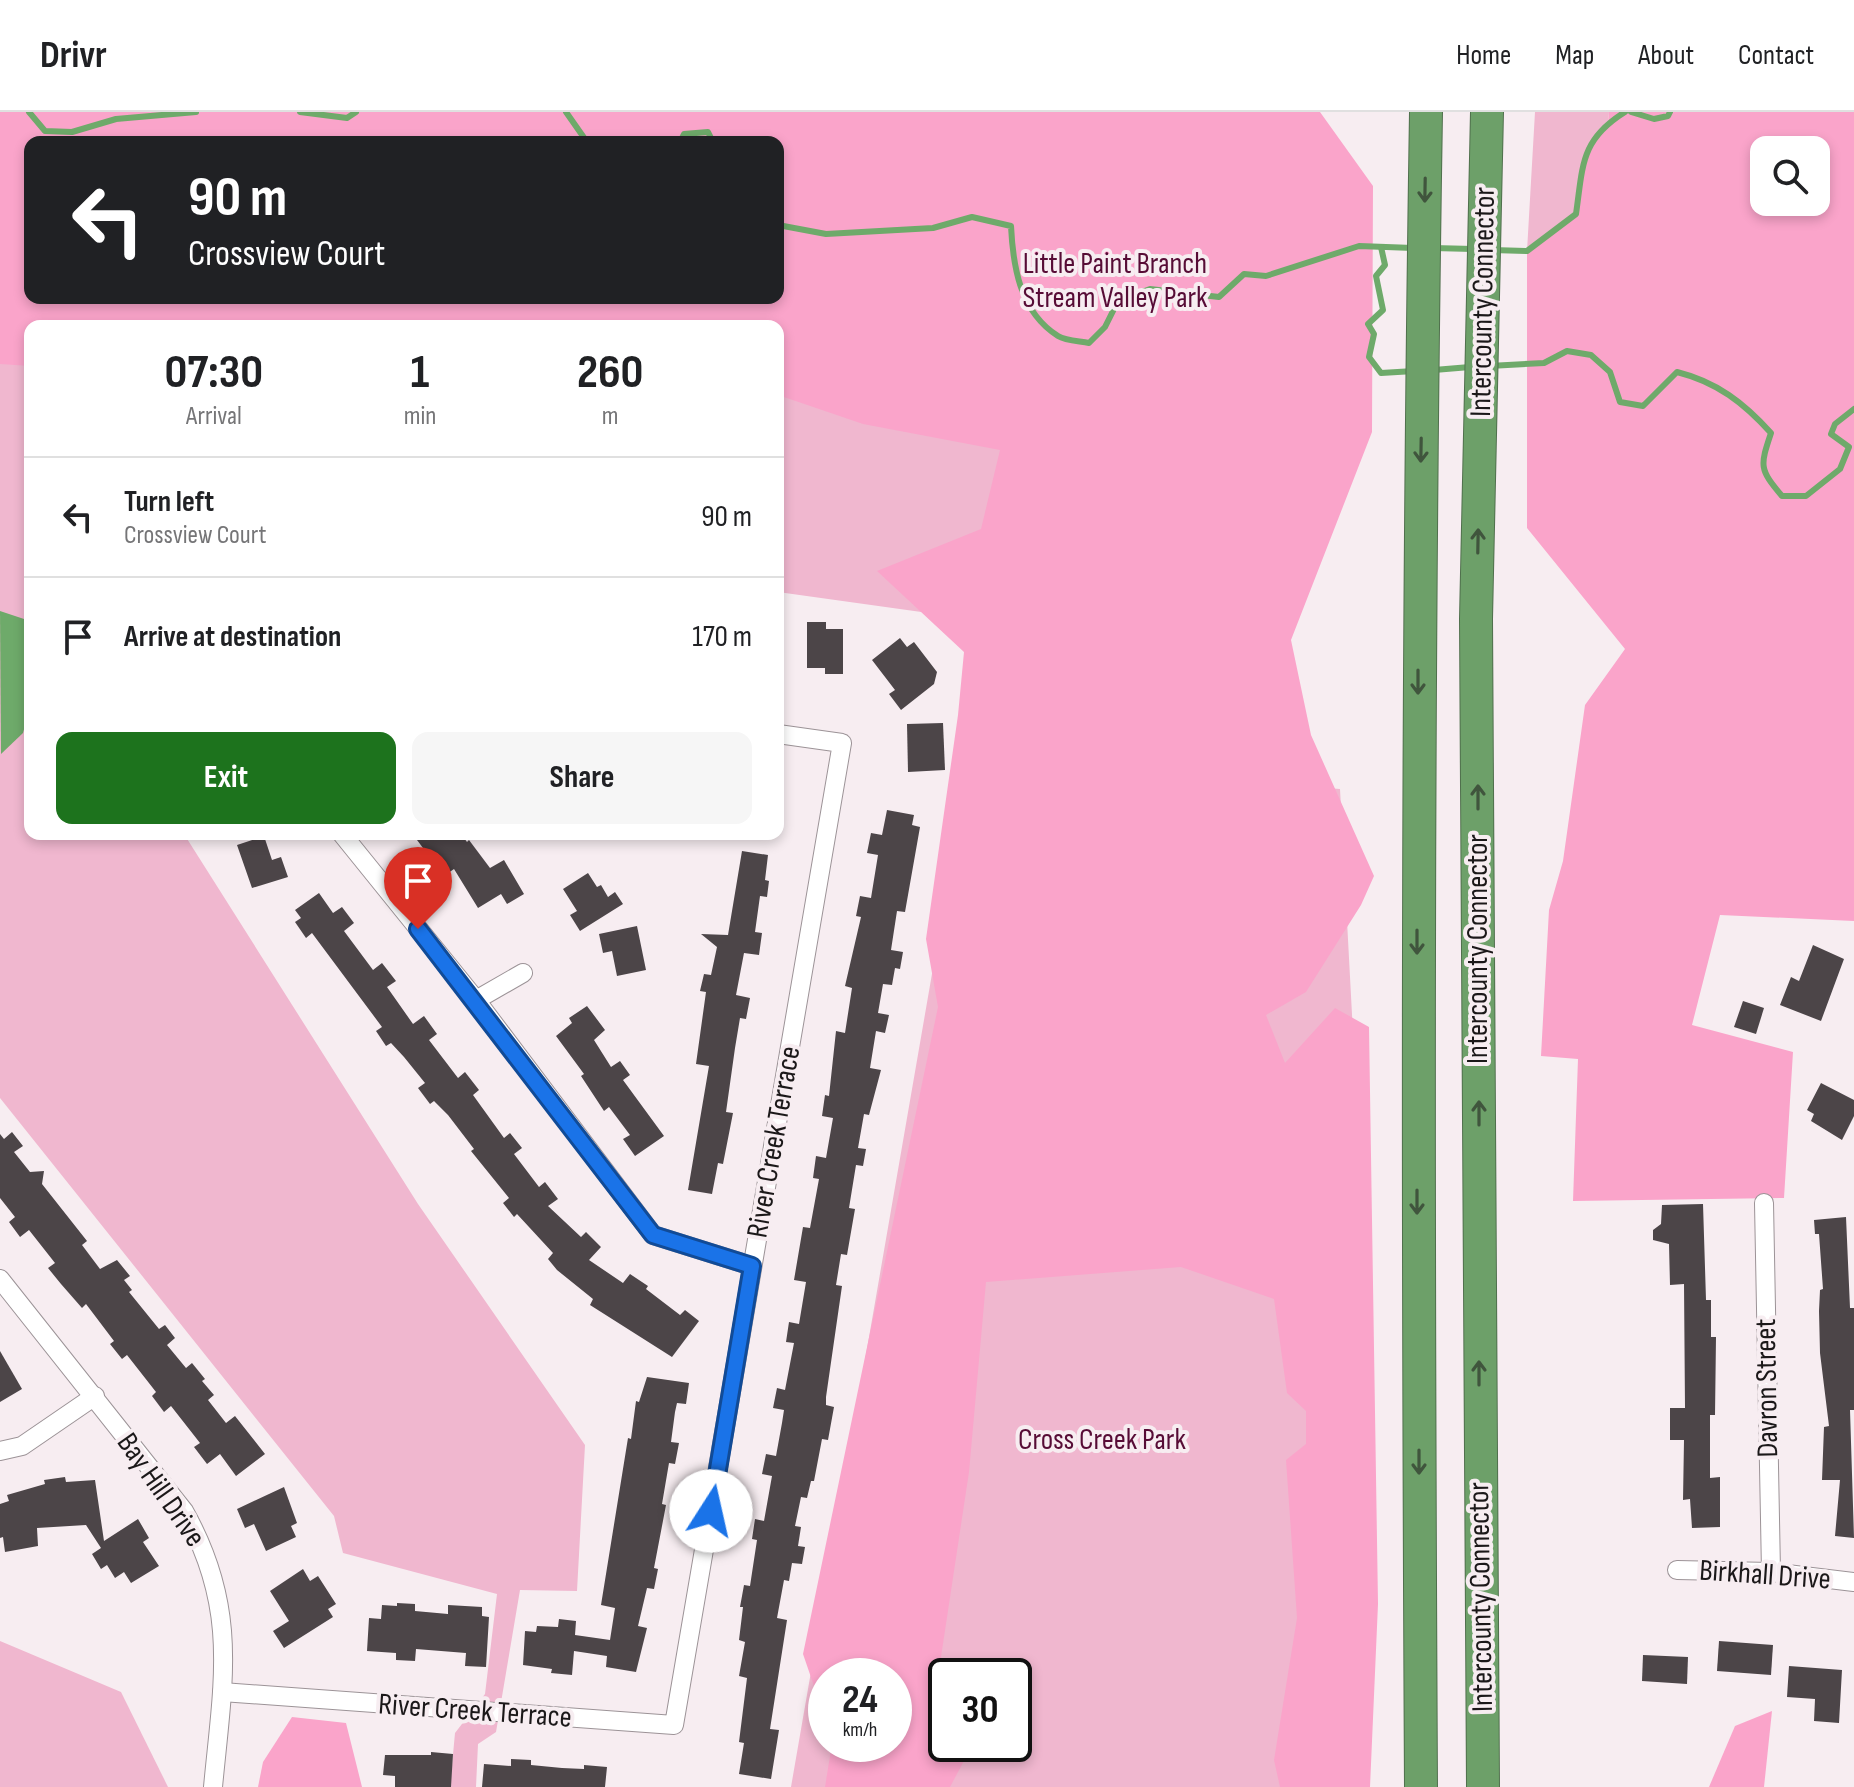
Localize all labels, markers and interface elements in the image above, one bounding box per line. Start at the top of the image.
text: Drivr [40,33,107,78]
text: Home [1456,39,1511,72]
text: Map [1555,39,1594,72]
text: About [1638,39,1694,72]
text: Contact [1738,39,1814,72]
map controls [1750,136,1830,216]
button: search [1750,136,1830,216]
text: 90 m [188,165,287,232]
icon: left [56,168,160,272]
one-way arrow [1417,176,1433,203]
street label: Intercounty Connector [1463,186,1503,417]
text: Crossview Court [188,233,385,276]
park label: Little Paint Branch Stream Valley Park [1022,246,1208,316]
text: 07:30 [165,344,263,401]
text: 1 [411,344,429,401]
text: 260 [577,344,643,401]
text: Arrival [186,401,242,432]
text: min [404,401,436,432]
text: m [602,401,619,432]
one-way arrow [1413,436,1428,463]
text: Turn left [124,484,214,520]
icon: left [56,495,100,539]
text: 90 m [701,499,752,535]
text: Crossview Court [124,520,266,551]
one-way arrow [1470,528,1486,555]
icon: arrive [56,615,100,659]
text: Arrive at destination [124,619,341,655]
text: 170 m [692,619,752,655]
one-way arrow [1410,668,1426,695]
button: Exit [56,732,396,824]
button: Share [412,732,752,824]
one-way arrow [1470,784,1486,811]
street label: Intercounty Connector [1460,834,1496,1064]
pin [384,847,452,929]
icon: arrive [396,859,440,903]
one-way arrow [1409,928,1425,955]
street label: River Creek Terrace [739,1044,809,1240]
one-way arrow [1471,1100,1487,1127]
one-way arrow [1409,1188,1425,1215]
street label: Davron Street [1748,1318,1786,1458]
one-way arrow [1471,1360,1487,1387]
park label: Cross Creek Park [1018,1422,1186,1458]
street label: Bay Hill Drive [109,1426,213,1554]
one-way arrow [1411,1448,1427,1475]
position arrow [669,1469,753,1553]
street label: Intercounty Connector [1461,1481,1501,1712]
street label: Birkhall Drive [1698,1552,1832,1598]
speed limit sign: 30 [928,1658,1032,1762]
text: 24 [842,1676,878,1724]
street label: River Creek Terrace [377,1686,573,1736]
text: km/h [843,1718,877,1742]

